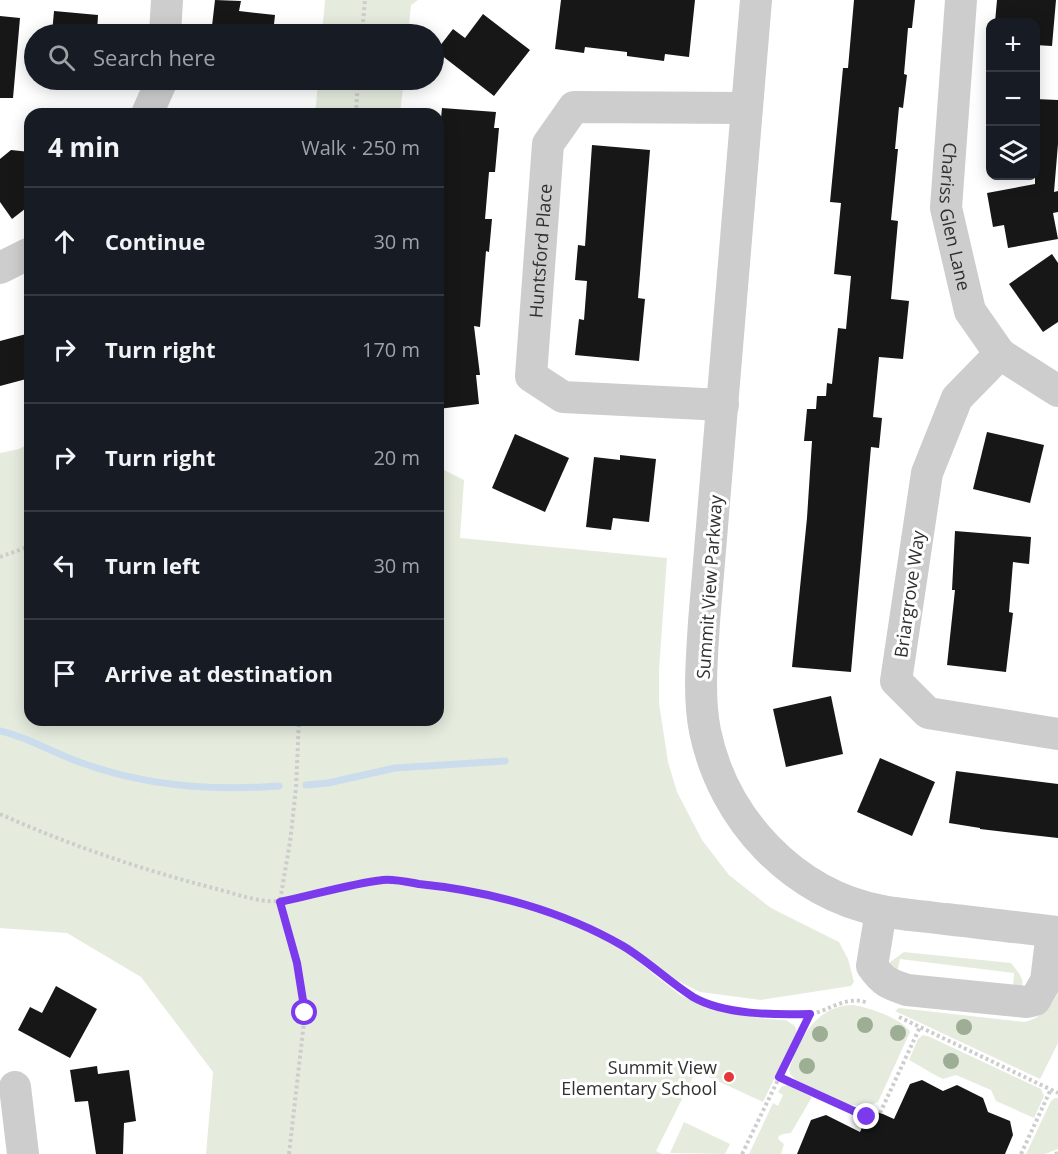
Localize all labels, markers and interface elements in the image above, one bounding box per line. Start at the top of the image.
map controls [986,18,1040,180]
button: + [986,18,1040,72]
search box [24,24,444,90]
icon: search [45,41,78,74]
text: Search here [93,42,216,72]
button: − [986,72,1040,126]
button: layers [986,126,1040,180]
text: 4 min [48,129,120,165]
text: Walk · 250 m [301,134,420,161]
street label: Chariss Glen Lane [934,142,977,293]
street label: Huntsford Place [523,183,557,319]
icon: ahead [48,225,81,258]
text: Continue [105,226,205,256]
text: 30 m [373,228,420,255]
icon: right [48,333,81,366]
text: Turn right [105,334,216,364]
text: 170 m [362,336,420,363]
icon: right [48,441,81,474]
text: Turn right [105,442,216,472]
text: 20 m [373,444,420,471]
street label: Summit View Parkway [691,493,727,680]
street label: Briargrove Way [888,528,930,659]
icon: left [48,549,81,582]
text: Turn left [105,550,200,580]
text: 30 m [373,552,420,579]
icon: arrive [48,657,81,690]
text: Arrive at destination [105,658,333,688]
route start [291,999,317,1025]
place label: Summit View Elementary School [561,1055,717,1100]
marker: Summit View Elementary School [722,1070,736,1084]
route end [853,1103,879,1129]

